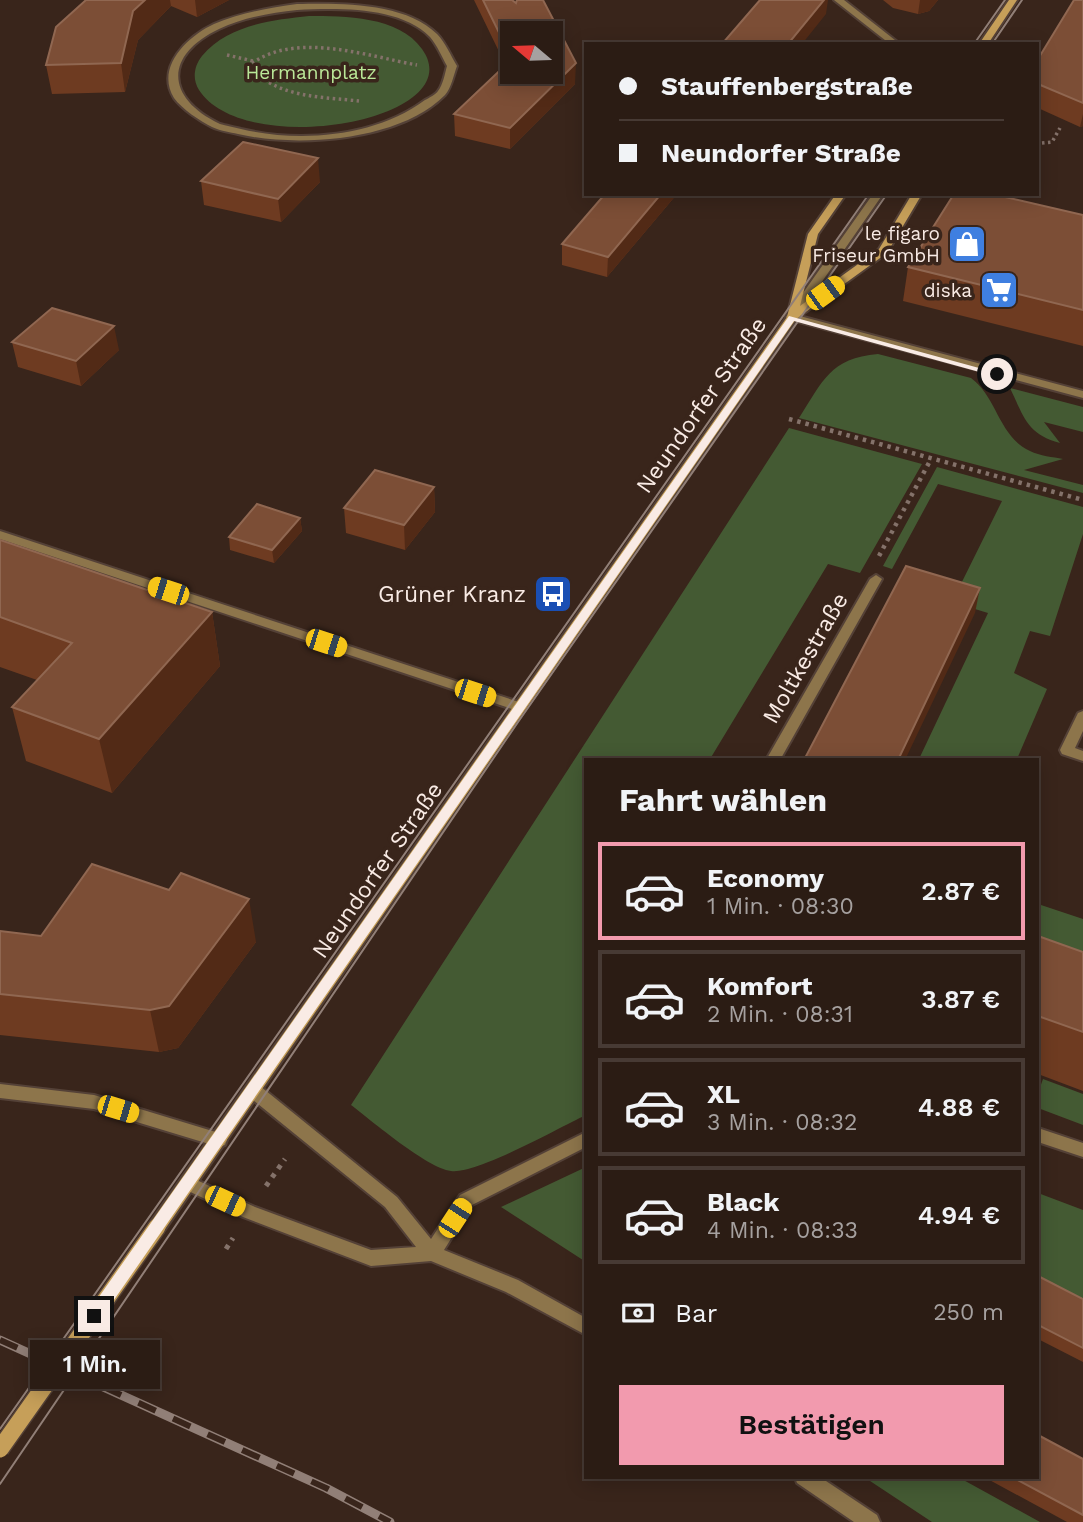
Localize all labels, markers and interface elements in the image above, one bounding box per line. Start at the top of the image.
north arrow [500,21,564,84]
map controls [500,21,563,84]
park label: Hermannplatz [245,61,377,84]
text: Stauffenbergstraße [661,71,913,101]
text: Neundorfer Straße [661,138,901,168]
place label: le figaro Friseur GmbH [812,222,940,267]
shop icon: le figaro Friseur GmbH [946,223,988,265]
supermarket icon: diska [978,269,1020,311]
car [802,272,849,314]
place label: diska [924,279,972,302]
street label: Neundorfer Straße [631,312,772,498]
route start [981,358,1013,390]
bus stop icon: Grüner Kranz [532,573,574,615]
car [145,575,192,607]
place label: Grüner Kranz [378,581,526,608]
street label: Moltkestraße [757,588,854,729]
car [303,627,350,659]
car [452,677,499,709]
street label: Neundorfer Straße [307,777,448,963]
text: Fahrt wählen [619,781,827,819]
icon: car [623,860,686,923]
text: Economy [707,863,824,893]
text: 2.87 € [921,876,1000,906]
text: 1 Min. · 08:30 [707,893,854,920]
icon: car [623,968,686,1031]
text: Komfort [707,971,812,1001]
text: 3.87 € [921,984,1000,1014]
text: 2 Min. · 08:31 [707,1001,853,1028]
icon: car [623,1076,686,1139]
text: XL [707,1079,740,1109]
text: 4.88 € [918,1092,1000,1122]
car [95,1093,142,1125]
text: 3 Min. · 08:32 [707,1109,857,1136]
car [202,1183,249,1219]
icon: car [623,1184,686,1247]
text: Black [707,1187,779,1217]
car [435,1195,476,1241]
text: 4.94 € [918,1200,1000,1230]
text: 4 Min. · 08:33 [707,1217,858,1244]
icon: cash [619,1294,657,1332]
text: Bar [675,1298,717,1328]
text: 250 m [933,1299,1004,1326]
route end [78,1300,110,1332]
callout: 1 Min. [29,1340,159,1390]
text: 1 Min. [63,1351,127,1378]
button: Bestätigen [619,1385,1004,1465]

